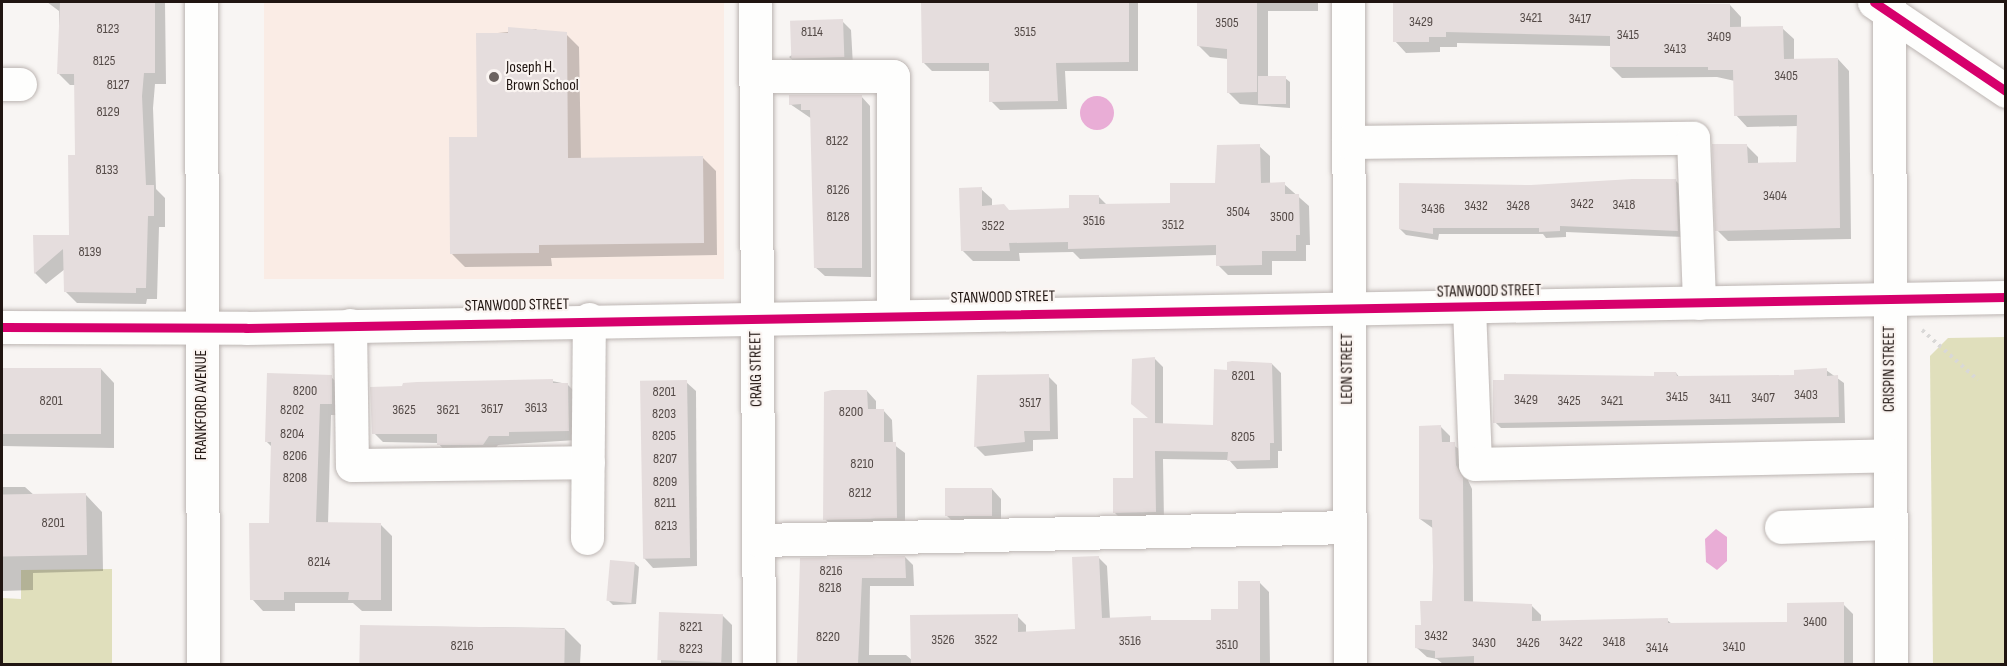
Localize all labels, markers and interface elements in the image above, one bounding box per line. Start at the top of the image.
house number: 3421 [1520,10,1542,26]
house number: 3417 [1569,11,1591,27]
house number: 3429 [1409,14,1433,30]
house number: 3505 [1215,15,1239,31]
house number: 8123 [97,21,119,37]
house number: 8114 [801,24,823,40]
house number: 3515 [1014,24,1036,40]
house number: 3415 [1617,27,1639,43]
house number: 3409 [1707,29,1731,45]
house number: 3413 [1664,41,1686,57]
house number: 8125 [93,53,115,69]
place label: Joseph H. Brown School [506,58,579,96]
house number: 3405 [1774,68,1798,84]
marker: Joseph H. Brown School [487,70,501,84]
house number: 8127 [107,77,129,93]
house number: 8129 [96,104,120,120]
house number: 8122 [826,133,848,149]
house number: 8133 [96,162,118,178]
house number: 8126 [826,182,850,198]
house number: 3404 [1763,188,1787,204]
house number: 3422 [1570,196,1594,212]
house number: 3418 [1613,197,1635,213]
house number: 3432 [1464,198,1488,214]
house number: 3428 [1506,198,1530,214]
house number: 3436 [1421,201,1445,217]
house number: 3504 [1226,204,1250,220]
house number: 8128 [826,209,850,225]
house number: 3500 [1270,209,1294,225]
house number: 3516 [1083,213,1105,229]
house number: 3512 [1162,217,1184,233]
house number: 3522 [981,218,1005,234]
house number: 8139 [78,244,102,260]
street label: STANWOOD STREET [1437,281,1541,303]
street label: STANWOOD STREET [951,287,1055,309]
street label: STANWOOD STREET [465,295,569,317]
street label: CRISPIN STREET [1880,326,1900,412]
street label: CRAIG STREET [747,331,767,407]
street label: LEON STREET [1338,333,1358,405]
street label: FRANKFORD AVENUE [192,350,212,460]
house number: 8201 [1231,368,1255,384]
house number: 8200 [293,383,317,399]
house number: 8201 [652,384,676,400]
house number: 3403 [1794,387,1818,403]
house number: 3415 [1666,389,1688,405]
house number: 3407 [1751,390,1775,406]
house number: 3411 [1709,391,1731,407]
house number: 3429 [1514,392,1538,408]
house number: 8201 [39,393,63,409]
house number: 3425 [1557,393,1581,409]
house number: 3421 [1601,393,1623,409]
house number: 3517 [1019,395,1041,411]
house number: 3613 [525,400,547,416]
house number: 3617 [481,401,503,417]
house number: 8202 [280,402,304,418]
house number: 3625 [392,402,416,418]
house number: 3621 [437,402,459,418]
house number: 8200 [839,404,863,420]
house number: 8203 [652,406,676,422]
house number: 8204 [280,426,304,442]
house number: 8205 [652,428,676,444]
house number: 8205 [1231,429,1255,445]
house number: 8206 [283,448,307,464]
house number: 8207 [653,451,677,467]
house number: 8210 [850,456,874,472]
house number: 8208 [283,470,307,486]
house number: 8209 [653,474,677,490]
house number: 8212 [849,485,871,501]
house number: 8211 [654,495,676,511]
house number: 8201 [41,515,65,531]
house number: 8213 [655,518,677,534]
house number: 8214 [308,554,330,570]
house number: 8216 [819,563,843,579]
house number: 8218 [818,580,842,596]
house number: 3400 [1803,614,1827,630]
house number: 8221 [680,619,702,635]
house number: 3432 [1424,628,1448,644]
house number: 8220 [816,629,840,645]
house number: 3526 [931,632,955,648]
house number: 3522 [974,632,998,648]
house number: 3516 [1119,633,1141,649]
house number: 3422 [1559,634,1583,650]
house number: 3418 [1603,634,1625,650]
house number: 3430 [1472,635,1496,651]
house number: 3426 [1516,635,1540,651]
house number: 3510 [1216,637,1238,653]
house number: 8216 [450,638,474,654]
house number: 3410 [1723,639,1745,655]
house number: 3414 [1646,640,1668,656]
house number: 8223 [679,641,703,657]

